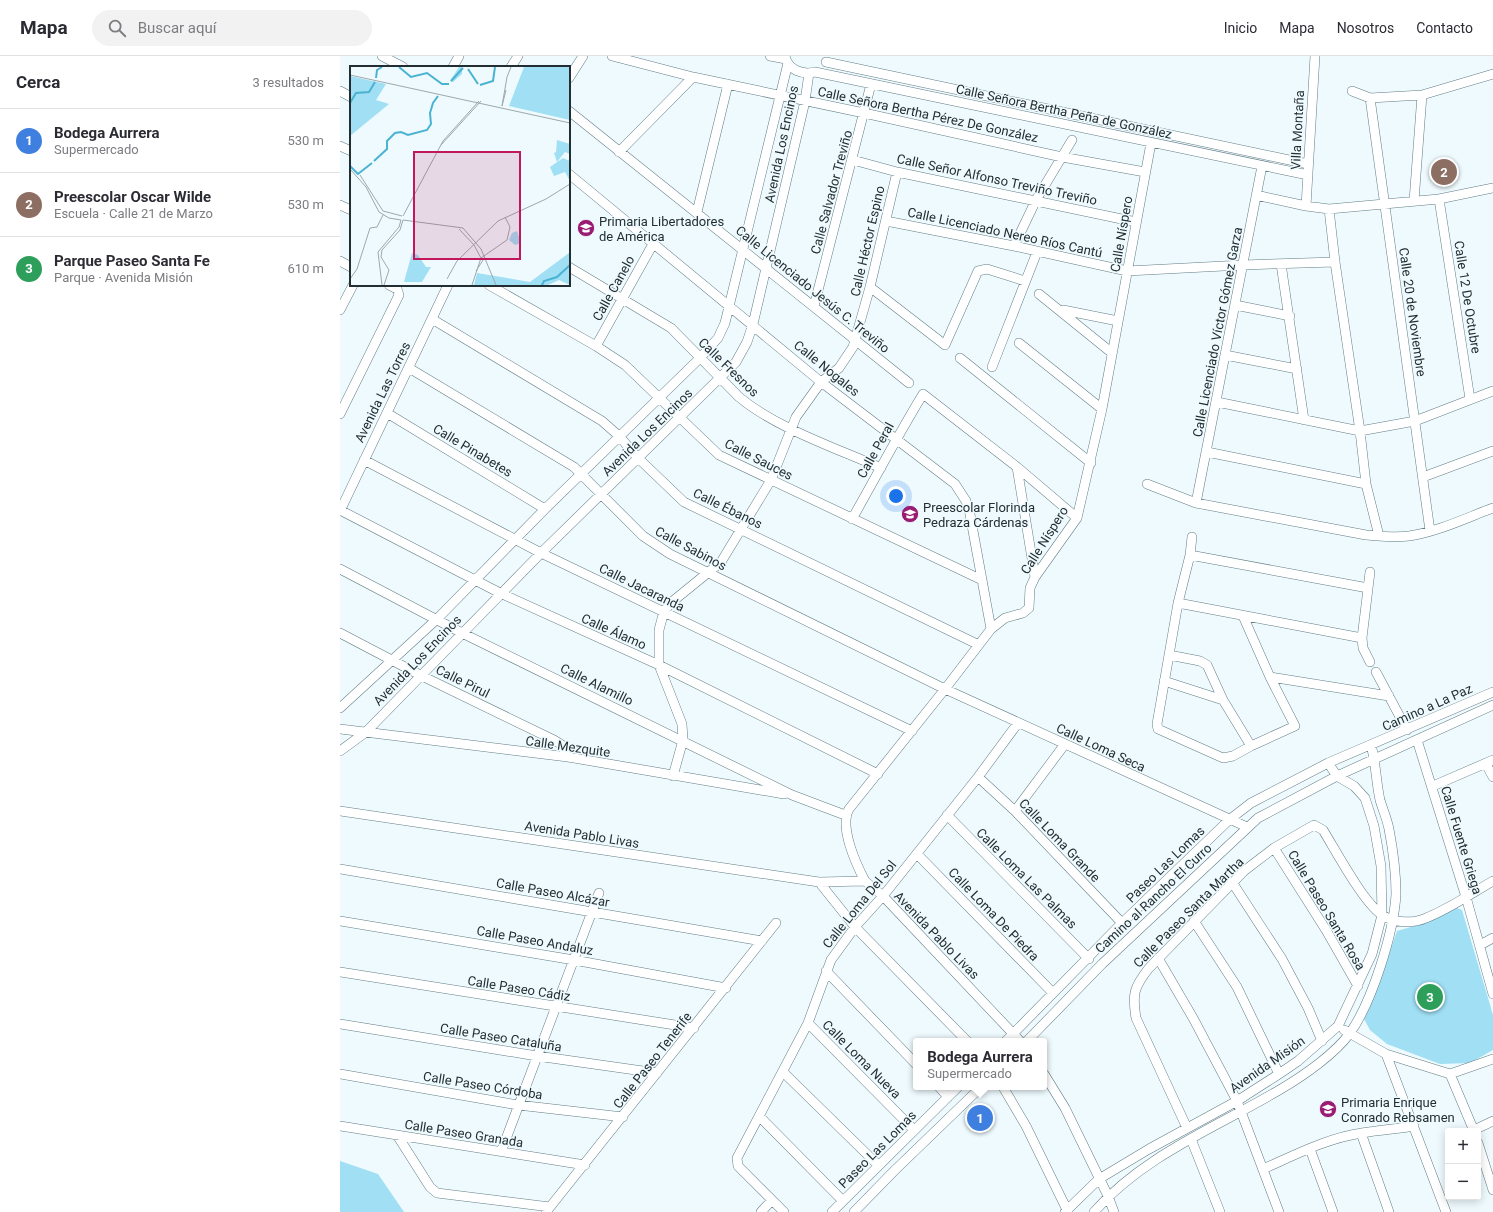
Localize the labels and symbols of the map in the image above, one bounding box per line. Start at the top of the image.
inset map [350,66,570,286]
street label: Calle Señora Bertha Peña de González [955,81,1174,142]
street label: Avenida Los Encinos [762,84,801,204]
street label: Calle Señora Bertha Pérez De González [816,84,1040,145]
street label: Villa Montaña [1288,90,1307,170]
street label: Calle Salvador Treviño [808,128,855,256]
street label: Calle Señor Alfonso Treviño Treviño [895,151,1098,208]
pin: 2 [1431,157,1457,187]
street label: Calle Héctor Espino [847,184,888,298]
street label: Calle Níspero [1107,195,1136,273]
street label: Calle Licenciado Nereo Ríos Cantú [906,204,1104,260]
place label: Primaria Libertadores de América [599,214,724,244]
school or university icon: Primaria Libertadores de América [576,218,596,238]
street label: Calle Licenciado Jesús C. Treviño [733,223,892,356]
street label: Calle Licenciado Víctor Gómez Garza [1190,226,1245,438]
street label: Calle 12 De Octubre [1451,240,1484,355]
street label: Calle 20 de Noviembre [1396,247,1429,378]
street label: Calle Canelo [589,253,637,323]
street label: Calle Fresnos [695,335,762,400]
street label: Calle Nogales [791,337,863,400]
street label: Avenida Las Torres [352,339,413,445]
street label: Avenida Los Encinos [599,385,696,479]
street label: Calle Peral [854,420,897,481]
street label: Calle Pinabetes [430,421,515,480]
street label: Calle Sauces [722,436,796,483]
street label: Calle Ébanos [691,485,765,532]
your location [886,486,906,506]
place label: Preescolar Florinda Pedraza Cárdenas [923,500,1035,530]
school or university icon: Preescolar Florinda Pedraza Cárdenas [900,504,920,524]
street label: Calle Níspero [1018,504,1071,577]
street label: Calle Sabinos [653,523,729,574]
street label: Calle Jacaranda [597,560,687,615]
street label: Calle Álamo [579,610,649,652]
street label: Avenida Los Encinos [370,612,464,709]
street label: Calle Alamillo [558,660,636,709]
street label: Calle Pirul [433,662,492,701]
street label: Camino a La Paz [1380,681,1475,734]
street label: Calle Loma Seca [1054,720,1148,775]
street label: Calle Mezquite [525,733,611,760]
street label: Calle Fuente Griega [1438,784,1485,896]
street label: Calle Loma Grande [1016,796,1103,885]
street label: Avenida Pablo Livas [524,818,641,851]
street label: Paseo Las Lomas [1123,823,1208,906]
street label: Calle Loma Las Palmas [973,825,1080,932]
street label: Camino al Rancho El Curro [1092,840,1215,956]
street label: Calle Paseo Santa Rosa [1285,848,1368,973]
street label: Calle Paseo Santa Martha [1130,854,1247,971]
street label: Calle Loma Del Sol [820,858,899,951]
street label: Calle Loma De Piedra [945,865,1042,964]
street label: Calle Paseo Alcázar [495,875,611,910]
street label: Avenida Pablo Livas [891,889,982,982]
street label: Calle Paseo Andaluz [475,923,595,958]
street label: Calle Paseo Cádiz [466,973,572,1004]
pin: 3 [1417,982,1443,1012]
street label: Calle Paseo Tenerife [610,1009,695,1111]
street label: Calle Loma Nueva [819,1017,904,1102]
street label: Calle Paseo Cataluña [439,1020,563,1055]
street label: Avenida Misión [1227,1033,1308,1096]
street label: Calle Paseo Córdoba [422,1069,544,1102]
place label: Primaria Enrique Conrado Rebsamen [1341,1095,1455,1125]
school or university icon: Primaria Enrique Conrado Rebsamen [1318,1099,1338,1119]
pin: 1 [967,1103,993,1133]
street label: Paseo Las Lomas [836,1107,919,1191]
street label: Calle Paseo Granada [403,1117,524,1150]

